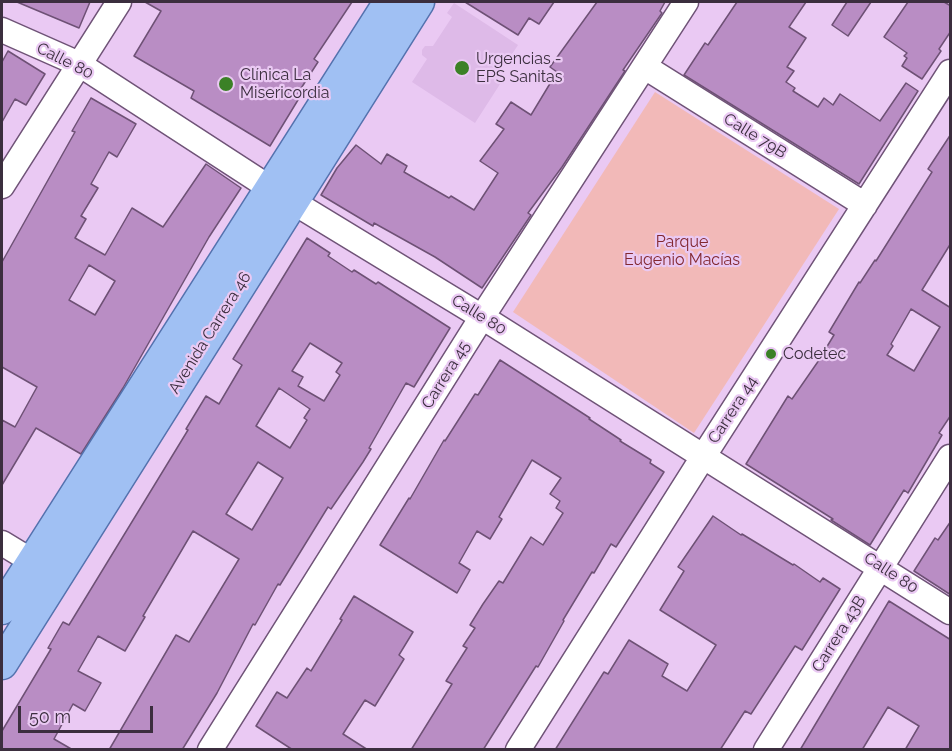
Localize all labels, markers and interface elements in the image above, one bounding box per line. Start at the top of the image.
street label: Calle 80 [33,39,97,83]
place label: Urgencias - EPS Sanitas [476,49,563,87]
marker: Urgencias - EPS Sanitas [453,59,471,77]
place label: Clínica La Misericordia [240,65,330,103]
marker: Clínica La Misericordia [217,75,235,93]
street label: Calle 79B [720,109,790,163]
park label: Parque Eugenio Macías [624,232,740,270]
street label: Avenida Carrera 46 [165,268,255,398]
street label: Calle 80 [448,291,510,339]
street label: Carrera 45 [418,338,474,412]
place label: Codetec [783,344,846,364]
marker: Codetec [764,347,778,361]
street label: Carrera 44 [704,373,762,447]
street label: Calle 80 [860,548,922,598]
street label: Carrera 43B [808,592,870,676]
scale bar [21,694,156,732]
text: 50 m [29,706,71,727]

